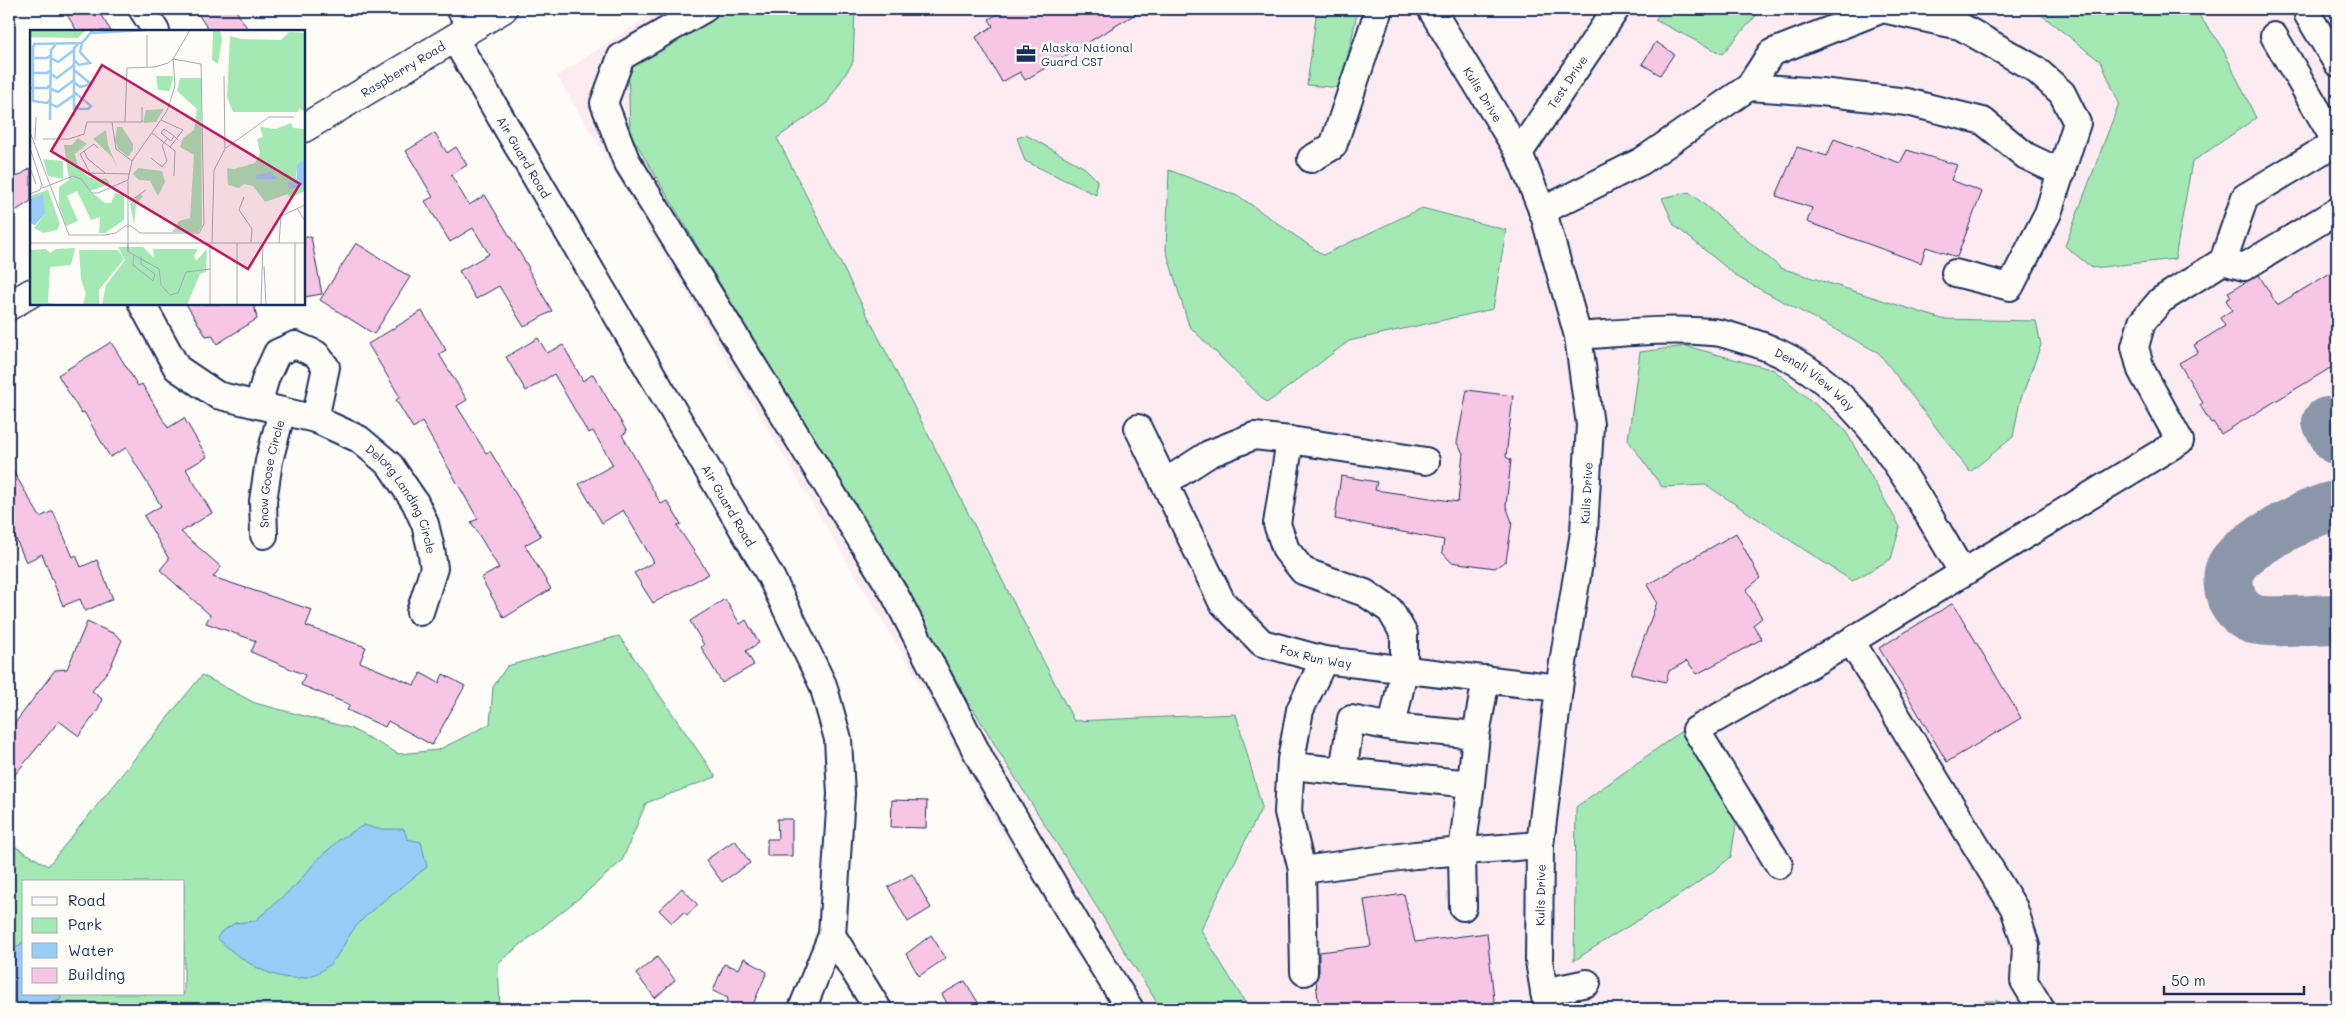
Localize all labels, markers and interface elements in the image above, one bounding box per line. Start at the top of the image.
inset map [30,30,305,305]
street label: Raspberry Road [358,37,448,100]
place label: Alaska National Guard CST [1041,39,1133,69]
office icon: Alaska National Guard CST [1015,43,1037,65]
street label: Test Drive [1543,52,1591,111]
street label: Kulis Drive [1460,64,1506,125]
street label: Air Guard Road [494,113,554,201]
street label: Denali View Way [1772,344,1859,414]
street label: Snow Goose Circle [255,418,287,528]
street label: Delong Landing Circle [363,440,440,555]
street label: Air Guard Road [698,461,759,549]
street label: Kulis Drive [1576,462,1596,524]
street label: Fox Run Way [1278,640,1352,671]
street label: Kulis Drive [1531,864,1549,926]
legend [22,880,185,996]
text: Road [68,890,105,910]
text: Park [68,914,102,934]
text: Water [68,940,114,960]
scale bar [2164,963,2304,995]
text: Building [68,964,125,984]
text: 50 m [2171,970,2206,990]

